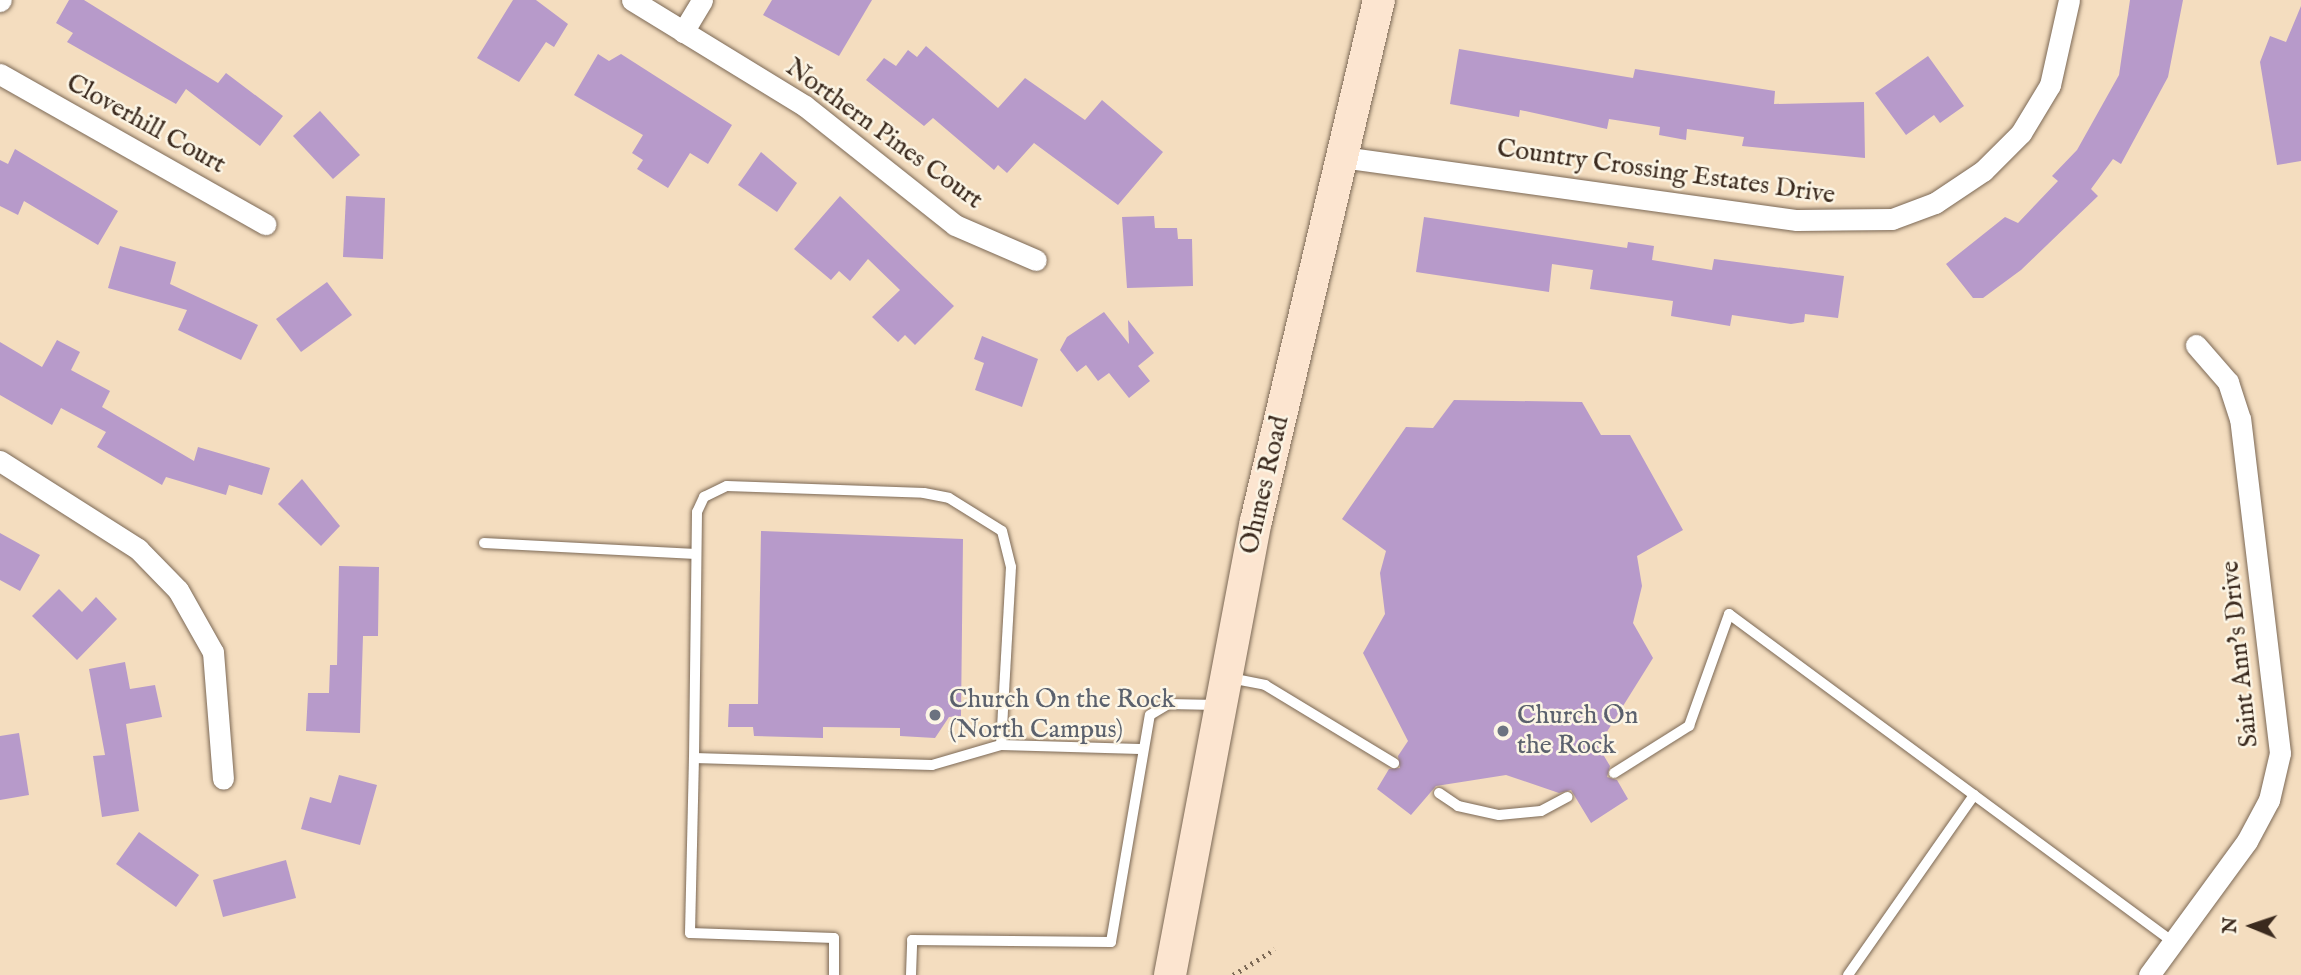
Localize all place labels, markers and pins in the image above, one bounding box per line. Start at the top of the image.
place label: Church On the Rock (North Campus) [949,684,1175,746]
place label: Church On the Rock [1517,700,1638,762]
marker: Church On the Rock (North Campus) [927,707,943,723]
marker: Church On the Rock [1495,723,1511,739]

